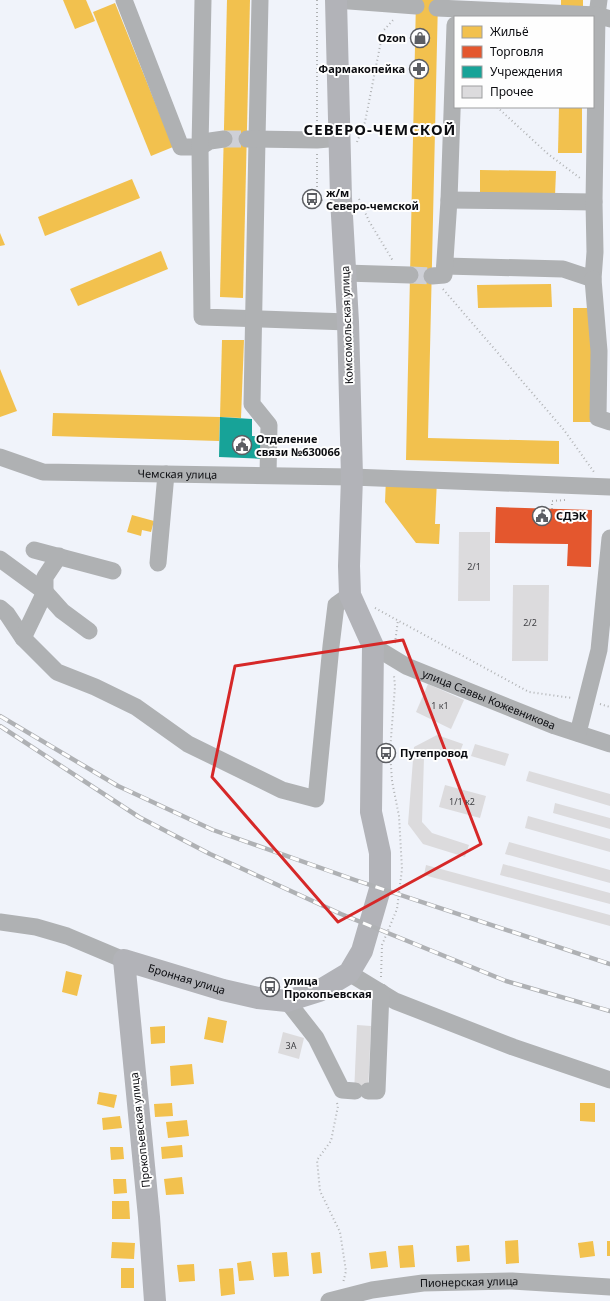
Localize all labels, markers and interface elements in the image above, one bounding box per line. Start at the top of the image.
legend [454,16,594,108]
text: Жильё [490,23,529,40]
shop icon: Ozon [409,27,431,49]
place label: Ozon [378,30,406,45]
text: Торговля [490,43,544,60]
pharmacy icon: Фармакопейка [408,58,430,80]
place label: Фармакопейка [318,61,405,76]
text: Учреждения [490,63,563,80]
text: Прочее [490,83,534,100]
district label: СЕВЕРО-ЧЕМСКОЙ [304,119,456,139]
place label: ж/м Северо-чемской [326,185,419,213]
bus stop icon: ж/м Северо-чемской [301,188,323,210]
street label: Комсомольская улица [337,266,356,384]
place label: Отделение связи №630066 [256,431,340,459]
public building icon: Отделение связи №630066 [231,434,253,456]
street label: Чемская улица [138,466,217,482]
public building icon: СДЭК [531,505,553,527]
place label: СДЭК [556,508,587,523]
house number: 2/1 [467,560,481,573]
house number: 2/2 [523,616,537,629]
street label: улица Саввы Кожевникова [420,665,558,733]
house number: 1 к1 [431,699,449,712]
bus stop icon: Путепровод [375,742,397,764]
place label: Путепровод [400,745,468,760]
house number: 1/1 к2 [449,795,475,808]
street label: Бронная улица [146,960,227,997]
place label: улица Прокопьевская [283,973,372,1001]
bus stop icon: улица Прокопьевская [259,976,281,998]
house number: 3А [286,1039,297,1052]
street label: Прокопьевская улица [126,1072,153,1188]
street label: Пионерская улица [420,1273,519,1290]

